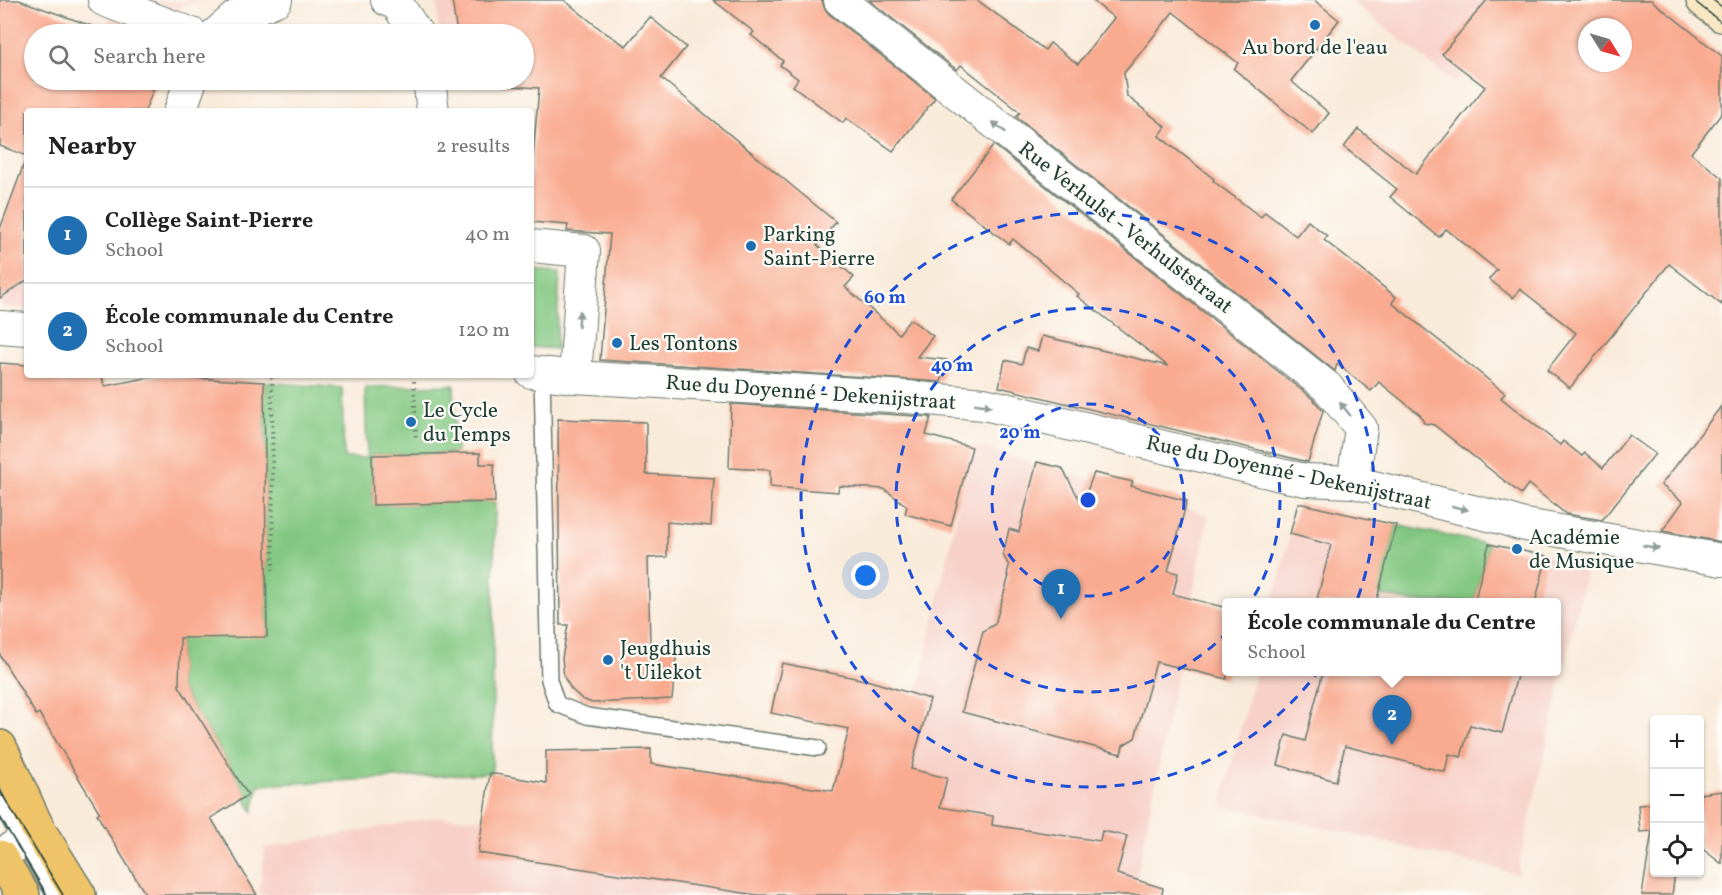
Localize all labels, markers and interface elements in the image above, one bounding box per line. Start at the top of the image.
marker: Au bord de l'eau [1308,18,1322,32]
north arrow [1578,18,1632,72]
search box [24,24,534,90]
place label: Au bord de l'eau [1242,34,1388,63]
icon: search [45,41,78,74]
text: Search here [93,42,206,73]
one-way arrow [991,120,1007,133]
text: Nearby [48,129,137,165]
text: 2 results [436,133,510,161]
street label: Rue Verhulst - Verhulststraat [1012,135,1238,321]
text: Collège Saint-Pierre [105,206,313,237]
text: 1 [63,221,72,249]
text: 40 m [465,221,510,249]
place label: Parking Saint-Pierre [763,221,875,274]
text: School [105,237,163,265]
marker: Parking Saint-Pierre [744,239,758,253]
text: 60 m [864,286,906,311]
text: École communale du Centre [105,302,393,333]
one-way arrow [574,309,584,328]
text: 2 [62,317,73,345]
text: 120 m [458,317,510,345]
place label: Les Tontons [629,330,738,359]
text: School [105,333,163,361]
marker: Les Tontons [610,336,624,350]
text: 40 m [931,354,973,379]
street label: Rue du Doyenné - Dekenijstraat [665,369,957,418]
place label: Le Cycle du Temps [423,397,511,450]
one-way arrow [973,400,992,409]
one-way arrow [1339,402,1352,417]
marker: Le Cycle du Temps [404,415,418,429]
text: 20 m [999,421,1041,446]
street label: Rue du Doyenné - Dekenijstraat [1143,429,1434,518]
centre of rings [1078,490,1098,510]
one-way arrow [1451,503,1469,513]
place label: Académie de Musique [1529,524,1635,577]
marker: Académie de Musique [1510,542,1524,556]
one-way arrow [1641,543,1660,552]
your location [851,561,880,590]
pin: 1 [1042,570,1080,619]
popup [1222,598,1561,676]
text: École communale du Centre [1247,608,1536,639]
place label: Jeugdhuis 't Uilekot [620,635,711,688]
text: School [1247,639,1306,667]
marker: Jeugdhuis 't Uilekot [601,653,615,667]
pin: 2 [1372,696,1412,745]
map controls [1650,715,1704,877]
button: + [1650,715,1704,769]
button: − [1650,769,1704,823]
button: locate [1650,823,1704,877]

